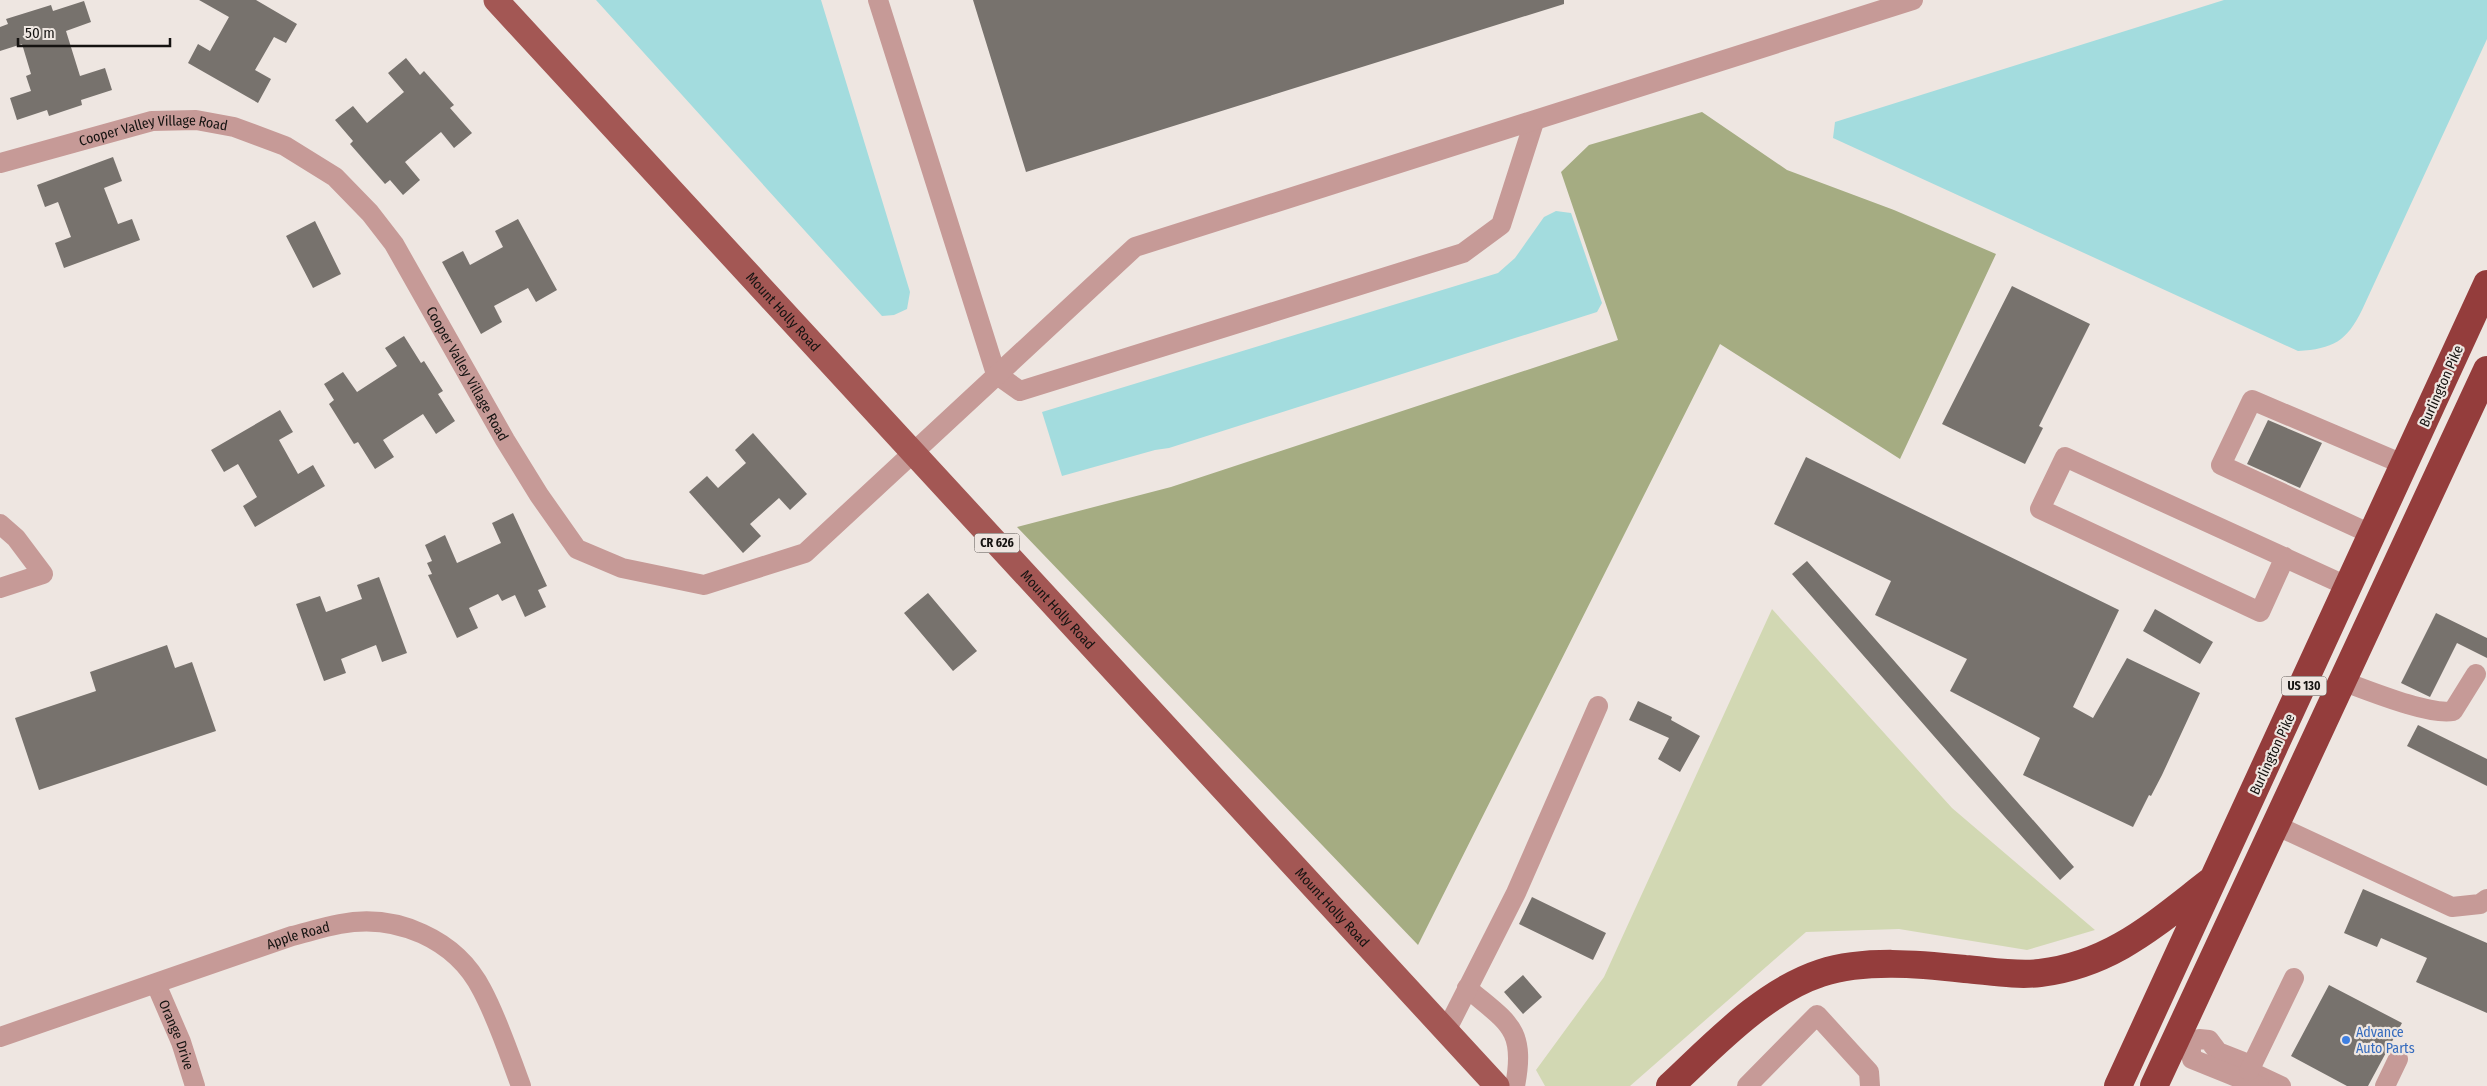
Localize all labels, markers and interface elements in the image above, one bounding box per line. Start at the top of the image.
scale bar [18,15,170,47]
text: 50 m [25,24,55,42]
street label: Cooper Valley Village Road [77,112,229,150]
street label: Mount Holly Road [742,269,824,355]
street label: Cooper Valley Village Road [422,304,512,444]
street label: Burlington Pike [2416,343,2467,430]
road number: CR 626 [974,534,1020,552]
street label: Mount Holly Road [1017,567,1098,653]
road number: US 130 [2282,676,2326,696]
street label: Burlington Pike [2246,711,2299,798]
street label: Mount Holly Road [1291,865,1373,951]
street label: Apple Road [264,918,332,953]
street label: Orange Drive [155,997,197,1072]
place label: Advance Auto Parts [2356,1024,2415,1057]
marker: Advance Auto Parts [2340,1034,2352,1046]

